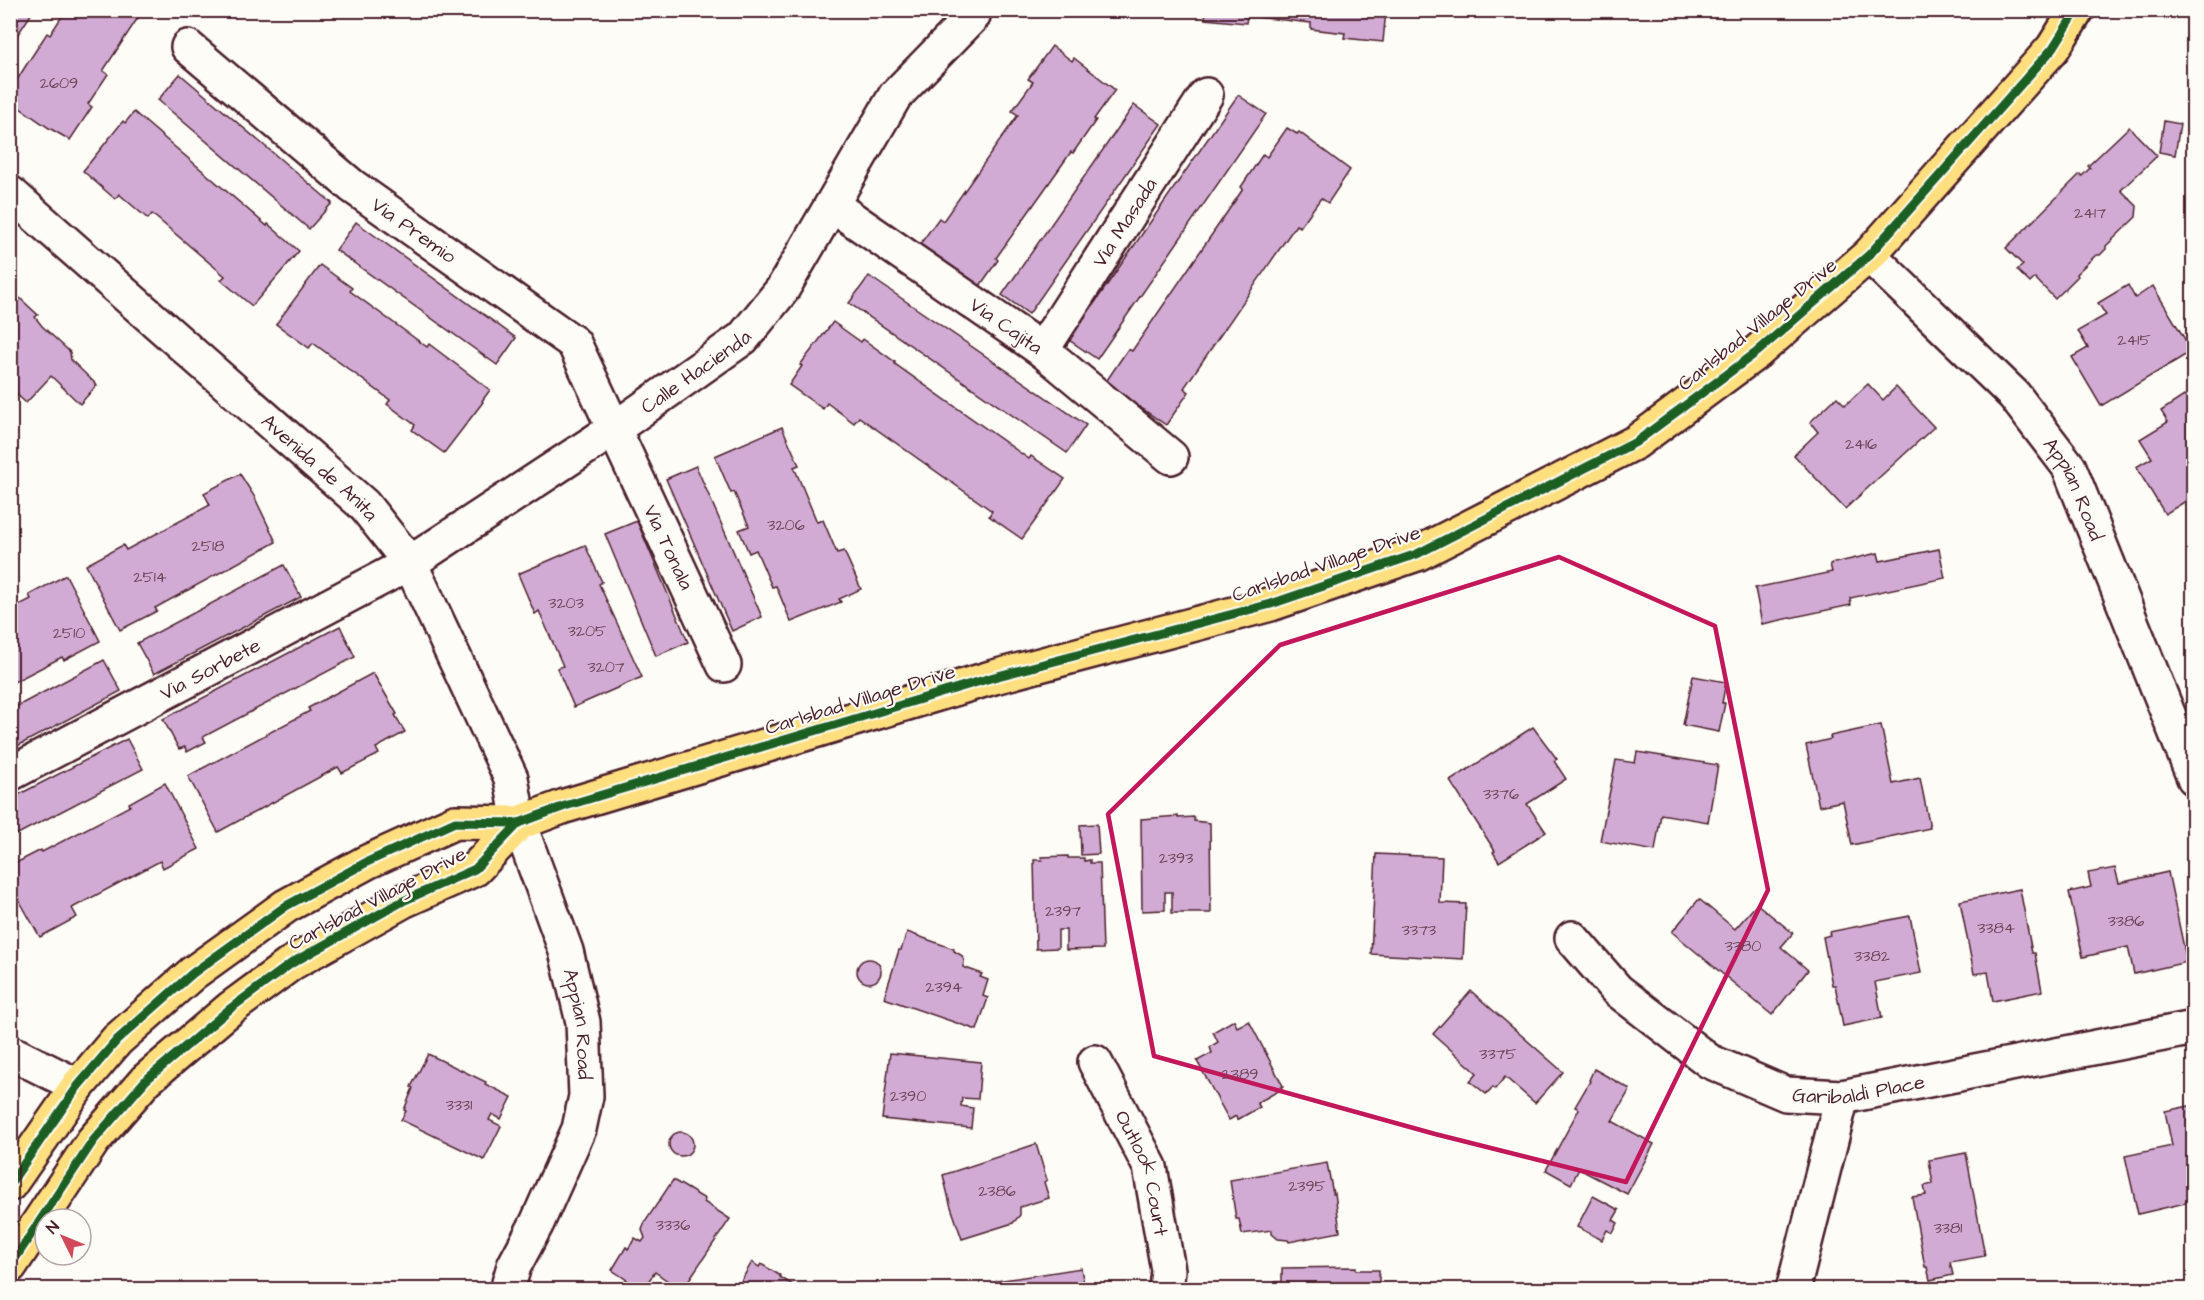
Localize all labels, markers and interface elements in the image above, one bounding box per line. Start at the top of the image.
house number: 2609 [40,72,78,94]
street label: Via Masada [1086,173,1164,273]
street label: Via Premio [365,191,462,271]
house number: 2417 [2074,202,2106,224]
street label: Carlsbad Village Drive [1672,252,1844,399]
street label: Via Cajita [964,291,1048,361]
street label: Calle Hacienda [635,325,759,421]
house number: 2415 [2117,329,2151,351]
street label: Avenida de Anita [255,408,384,527]
street label: Appian Road [2036,432,2110,545]
house number: 2416 [1845,433,1877,455]
street label: Via Tonala [636,500,700,595]
house number: 3206 [767,514,805,536]
street label: Carlsbad Village Drive [1228,518,1425,610]
house number: 2518 [192,535,224,557]
house number: 2514 [133,566,167,588]
house number: 3203 [548,592,584,614]
house number: 3205 [568,620,607,642]
house number: 2510 [53,622,85,644]
street label: Via Sorbete [155,631,266,707]
house number: 3207 [587,656,625,678]
street label: Carlsbad Village Drive [762,658,959,743]
house number: 3376 [1483,783,1519,805]
street label: Carlsbad Village Drive [284,840,472,959]
house number: 2393 [1159,847,1193,869]
house number: 2397 [1045,900,1081,922]
house number: 3386 [2108,910,2144,932]
house number: 3384 [1977,917,2015,939]
house number: 3373 [1402,919,1436,941]
house number: 3380 [1725,935,1761,957]
house number: 3382 [1854,945,1890,967]
street label: Appian Road [556,966,598,1080]
house number: 2394 [925,976,963,998]
house number: 3375 [1479,1043,1517,1065]
house number: 2389 [1222,1063,1258,1085]
street label: Garibaldi Place [1792,1068,1927,1112]
house number: 2390 [890,1085,926,1107]
house number: 3331 [446,1094,472,1116]
street label: Outlook Court [1108,1105,1175,1238]
house number: 2395 [1288,1175,1327,1197]
house number: 2386 [978,1180,1016,1202]
north arrow [33,1207,93,1267]
house number: 3336 [656,1214,690,1236]
text: N [41,1216,64,1239]
house number: 3381 [1934,1217,1962,1239]

